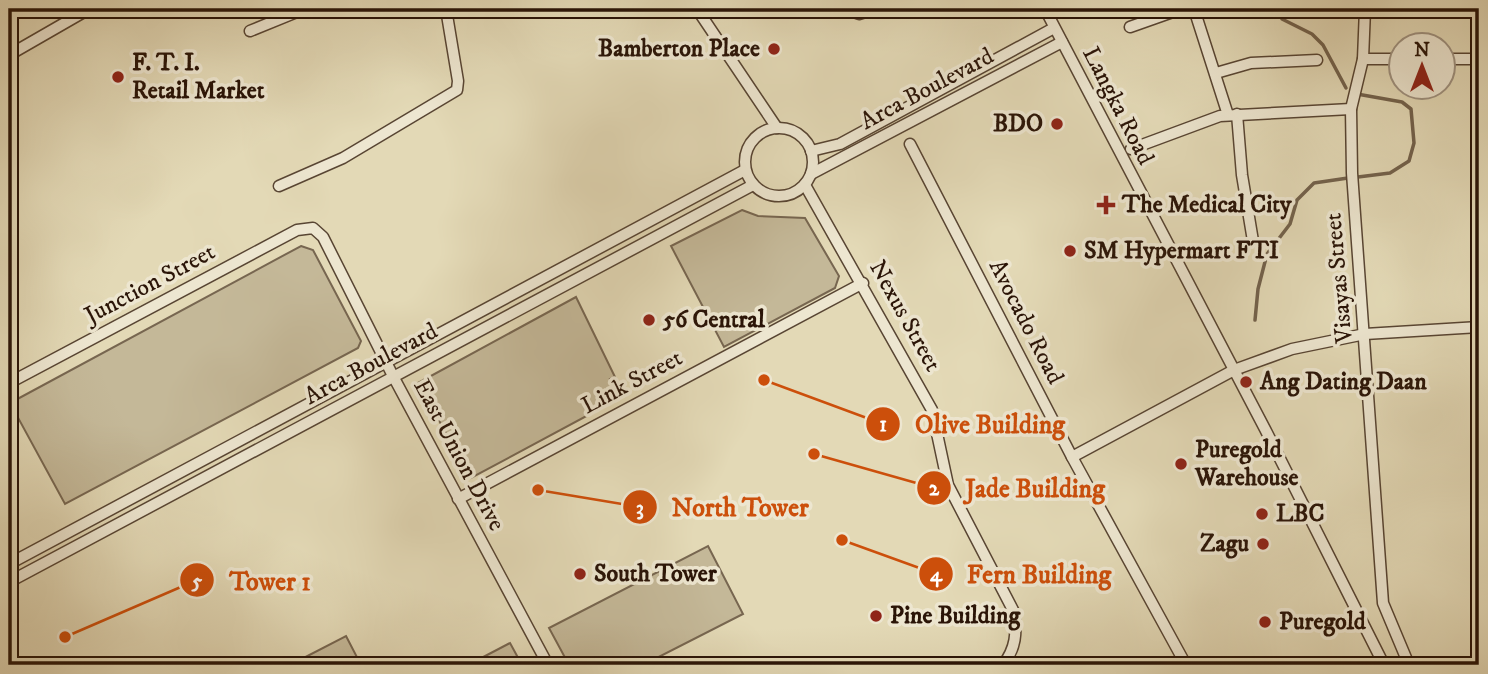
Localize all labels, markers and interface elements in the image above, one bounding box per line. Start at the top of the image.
north arrow [1386,32,1456,102]
place label: Bamberton Place [598,34,760,64]
text: N [1414,39,1430,62]
marker: Bamberton Place [766,41,782,57]
street label: Arca Boulevard [855,41,999,137]
street label: Langka Road [1075,42,1161,170]
place label: F. T. I. Retail Market [132,48,265,106]
marker: F. T. I. Retail Market [110,69,126,85]
place label: BDO [993,109,1043,139]
marker: BDO [1049,116,1065,132]
place label: The Medical City [1121,190,1292,220]
marker: The Medical City [1096,195,1116,215]
street label: Visayas Street [1318,211,1360,345]
place label: SM Hypermart FTI [1084,236,1279,266]
street label: Junction Street [78,237,221,332]
marker: SM Hypermart FTI [1062,243,1078,259]
street label: Nexus Street [862,255,948,377]
street label: Avocado Road [982,255,1070,389]
place label: 56 Central [662,305,766,335]
marker: 56 Central [641,312,657,328]
street label: Arca Boulevard [299,316,443,412]
street label: Link Street [576,343,688,421]
place label: Ang Dating Daan [1259,367,1427,397]
street label: East Union Drive [406,374,512,536]
marker: Ang Dating Daan [1238,374,1254,390]
callout: Olive Building [866,400,1078,447]
text: Olive Building [915,409,1066,442]
text: 1 [879,412,887,438]
place label: Puregold Warehouse [1194,435,1298,493]
marker: Puregold Warehouse [1173,456,1189,472]
callout: Jade Building [916,465,1119,512]
text: Jade Building [962,473,1106,506]
text: 2 [929,476,940,502]
callout: North Tower [623,484,823,531]
text: North Tower [671,492,809,525]
text: 3 [636,496,644,522]
place label: LBC [1276,499,1324,529]
marker: LBC [1254,506,1270,522]
place label: Zagu [1200,529,1249,559]
marker: Zagu [1255,536,1271,552]
callout: Fern Building [918,550,1126,597]
callout: Tower 1 [180,557,325,604]
place label: South Tower [594,559,718,589]
text: Fern Building [967,559,1113,592]
text: 4 [930,562,943,588]
text: Tower 1 [228,566,311,599]
marker: South Tower [572,566,588,582]
text: 5 [191,569,203,595]
place label: Pine Building [890,601,1022,631]
place label: Puregold [1279,607,1367,637]
marker: Pine Building [868,608,884,624]
marker: Puregold [1257,614,1273,630]

